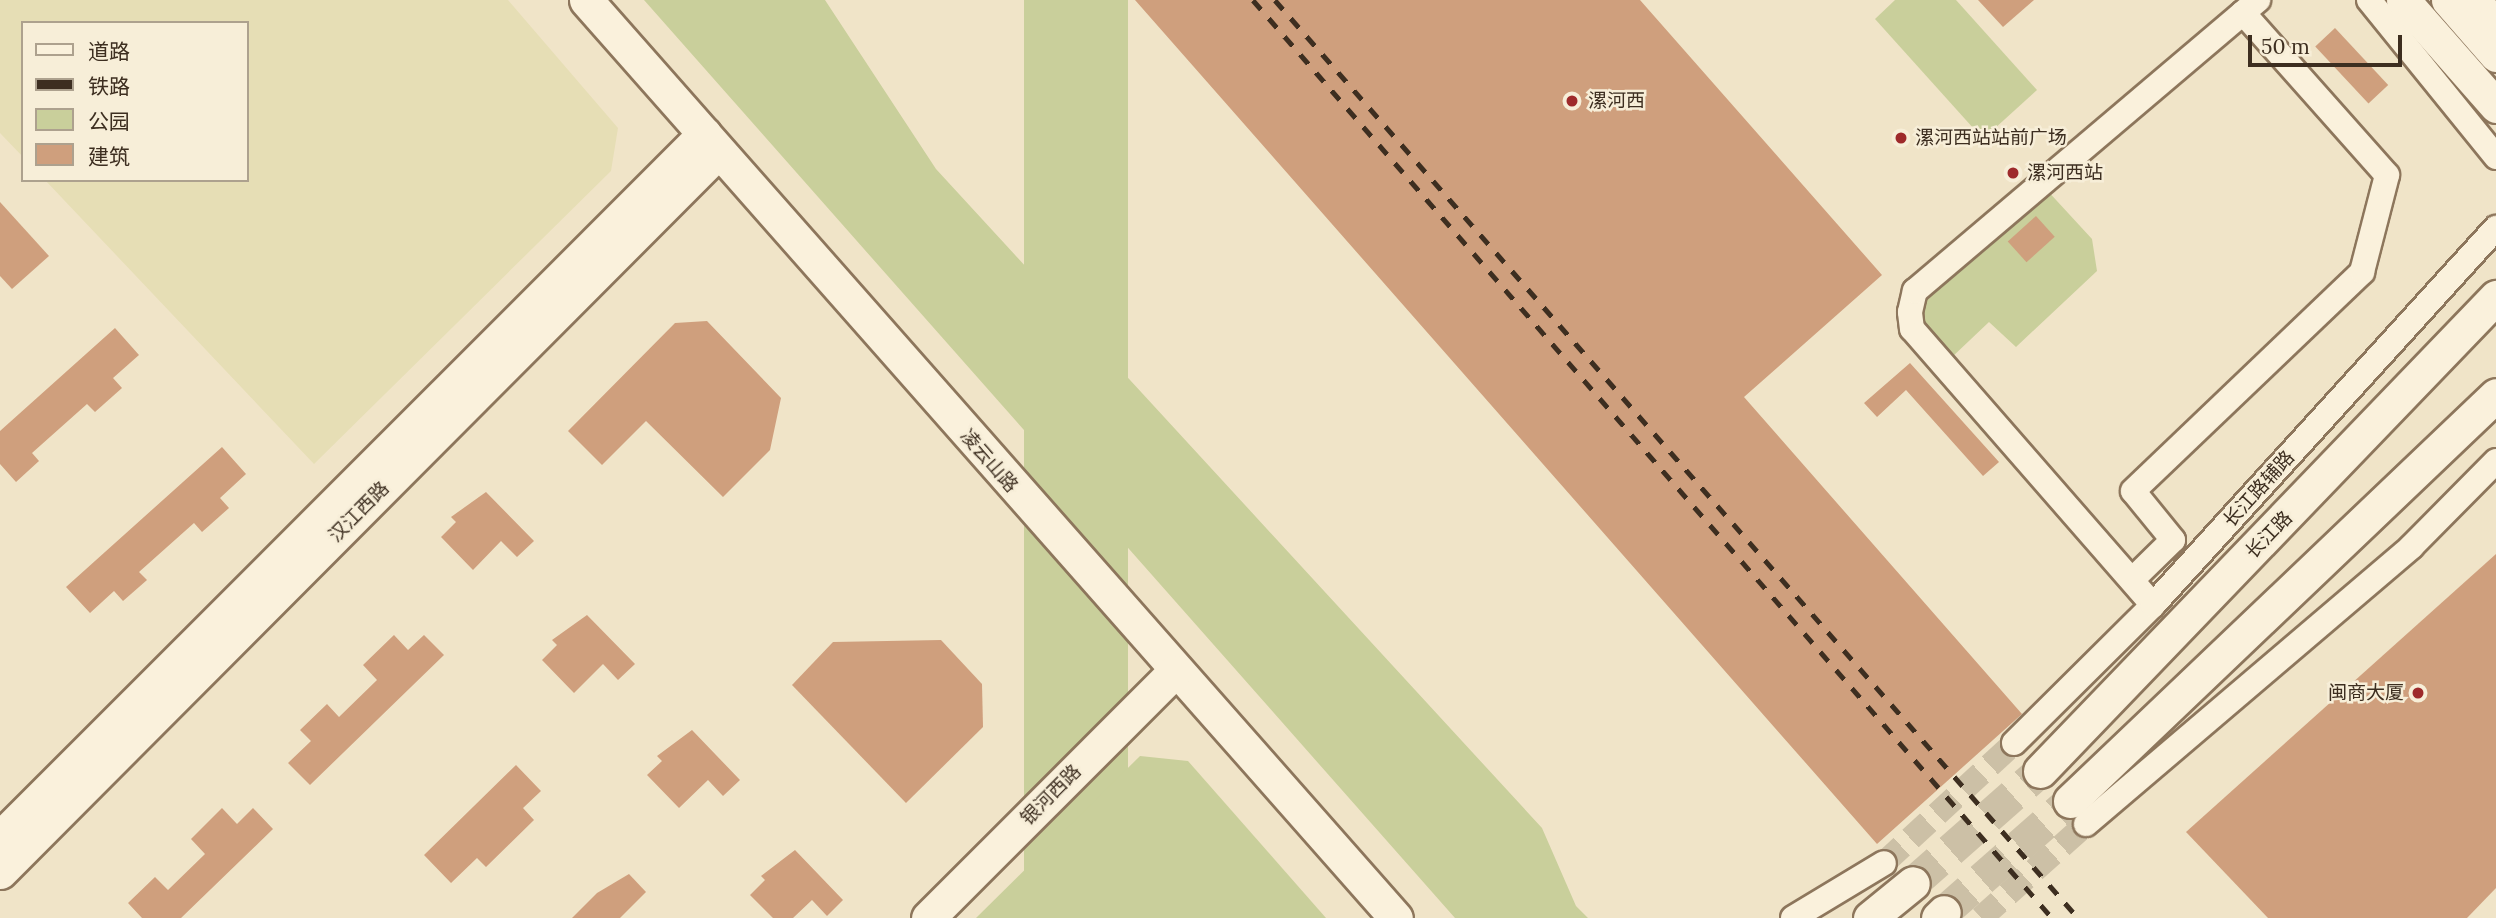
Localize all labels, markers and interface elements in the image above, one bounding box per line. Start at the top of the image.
legend [21,21,248,182]
scale bar [2251,21,2405,65]
text: 50 m [2261,33,2310,60]
text: 道路 [88,38,130,65]
text: 铁路 [88,73,130,100]
place label: 漯河西 [1588,90,1645,112]
marker: 漯河西 [1562,91,1582,111]
text: 公园 [88,108,130,135]
place label: 漯河西站站前广场 [1915,127,2067,149]
marker: 漯河西站站前广场 [1893,130,1909,146]
text: 建筑 [88,143,130,170]
place label: 漯河西站 [2027,162,2103,184]
marker: 漯河西站 [2005,165,2021,181]
street label: 凌云山路 [955,425,1023,497]
street label: 长江路辅路 [2219,446,2299,532]
street label: 汉江西路 [324,477,394,547]
street label: 长江路 [2241,507,2297,563]
place label: 闽商大厦 [2328,682,2404,704]
marker: 闽商大厦 [2410,685,2426,701]
street label: 银河西路 [1016,760,1086,830]

